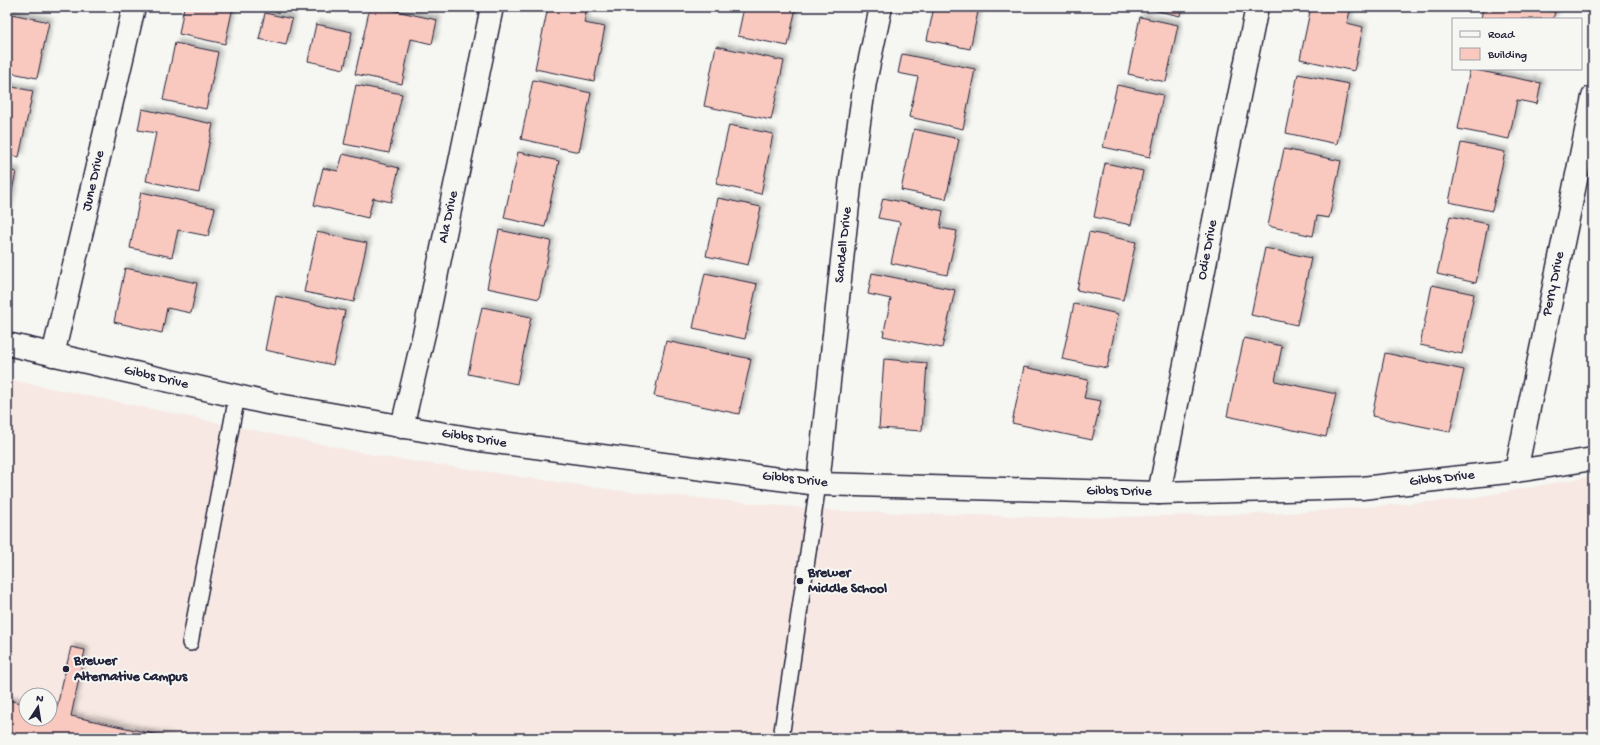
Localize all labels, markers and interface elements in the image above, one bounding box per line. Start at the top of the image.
legend [1452,18,1582,70]
text: Road [1488,29,1515,43]
text: Building [1487,49,1527,63]
street label: June Drive [79,148,109,213]
street label: Ala Drive [435,189,463,245]
street label: Sandell Drive [832,205,857,284]
street label: Odie Drive [1194,218,1222,281]
street label: Perry Drive [1539,249,1569,319]
street label: Gibbs Drive [122,362,191,394]
street label: Gibbs Drive [440,425,509,453]
street label: Gibbs Drive [1408,467,1476,491]
street label: Gibbs Drive [761,468,829,492]
street label: Gibbs Drive [1086,483,1153,501]
place label: Brewer Middle School [807,565,887,598]
marker: Brewer Middle School [795,576,805,586]
place label: Brewer Alternative Campus [73,653,188,686]
marker: Brewer Alternative Campus [61,664,71,674]
north arrow [18,687,58,727]
text: N [35,693,44,706]

